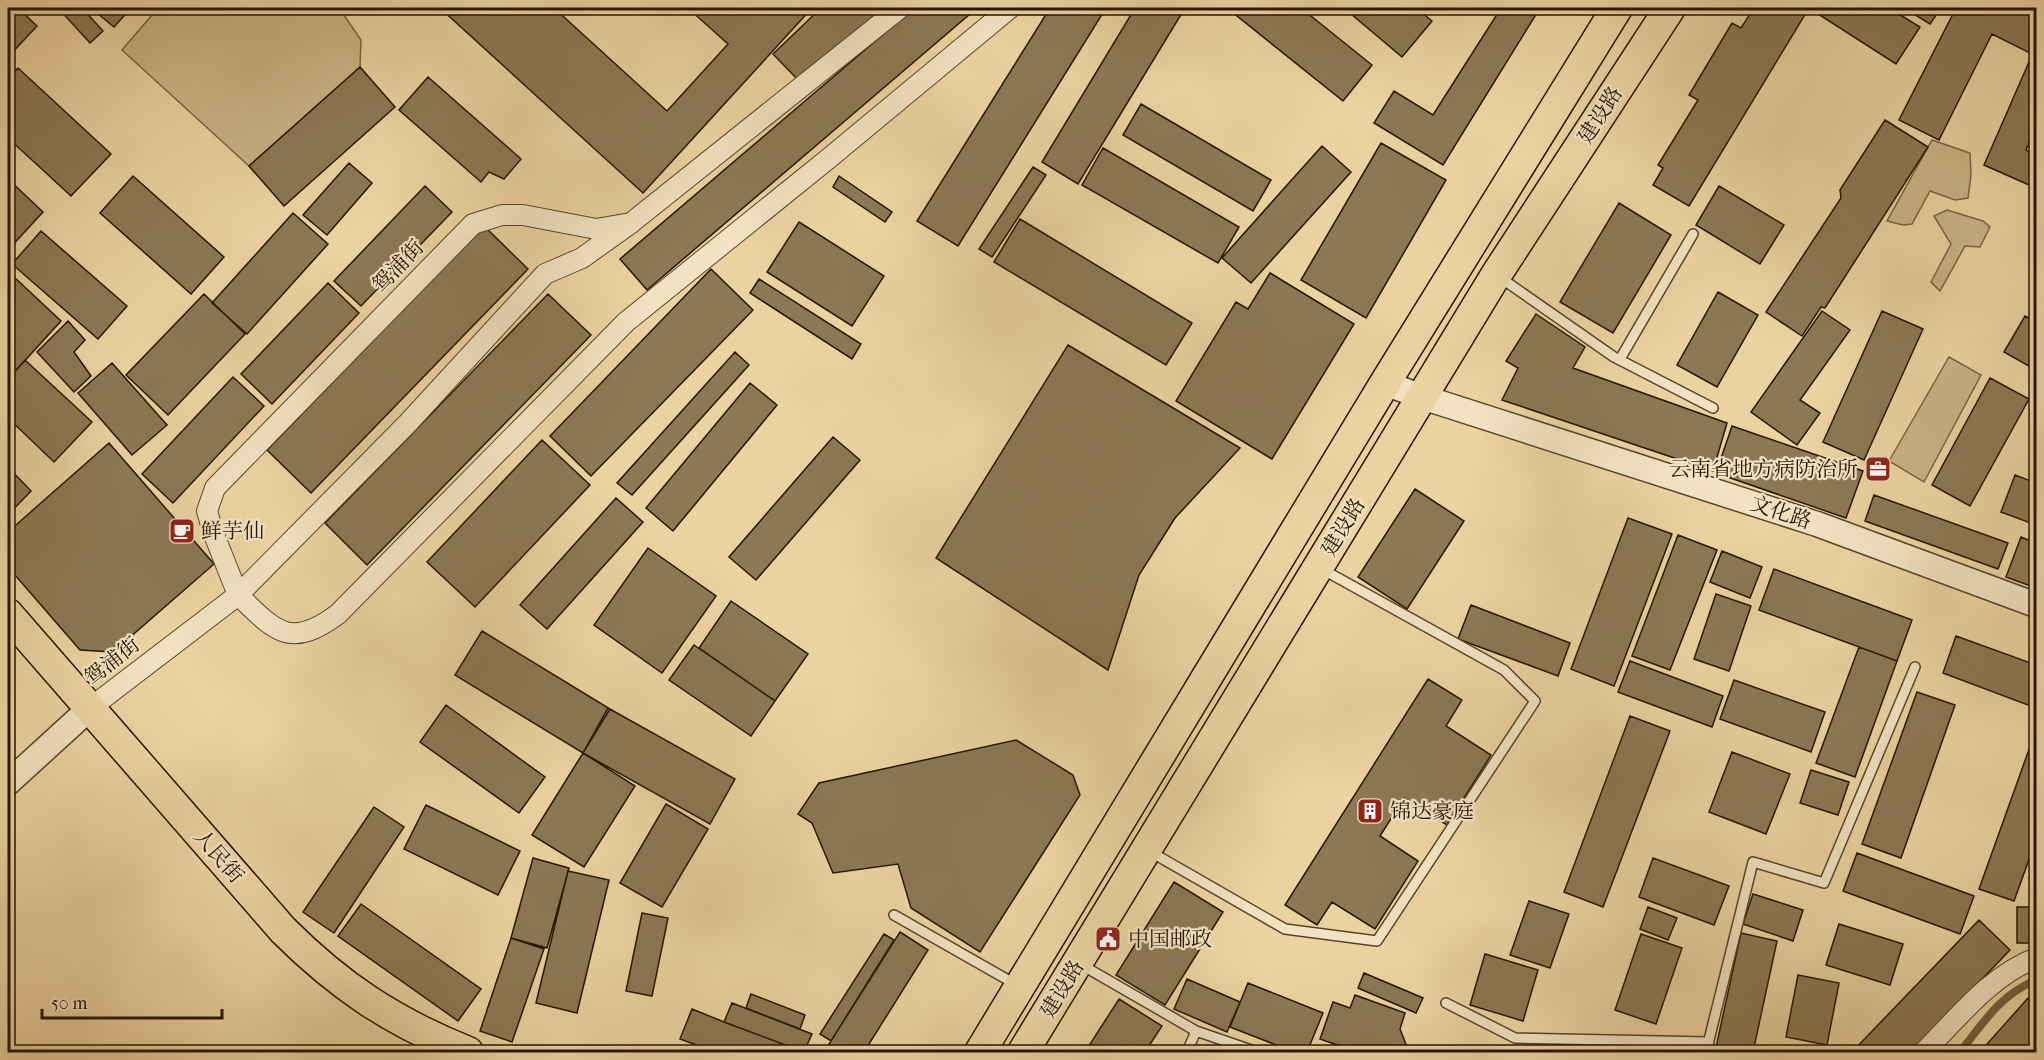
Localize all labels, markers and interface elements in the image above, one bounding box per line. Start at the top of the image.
street label: 建设路 [1573,82,1627,148]
street label: 鸳浦街 [367,235,429,297]
office icon: 云南省地方病防治所 [1863,454,1893,484]
place label: 云南省地方病防治所 [1669,457,1858,481]
street label: 文化路 [1747,491,1815,533]
street label: 建设路 [1316,494,1370,560]
cafe icon: 鲜芋仙 [167,516,197,546]
place label: 鲜芋仙 [201,519,264,543]
street label: 鸳浦街 [80,632,144,690]
building icon: 锦达豪庭 [1355,796,1385,826]
place label: 锦达豪庭 [1390,799,1474,823]
street label: 人民街 [189,824,249,888]
public building icon: 中国邮政 [1093,924,1123,954]
place label: 中国邮政 [1128,927,1212,951]
street label: 建设路 [1035,956,1089,1022]
scale bar [42,982,222,1020]
text: 50 m [51,993,88,1014]

